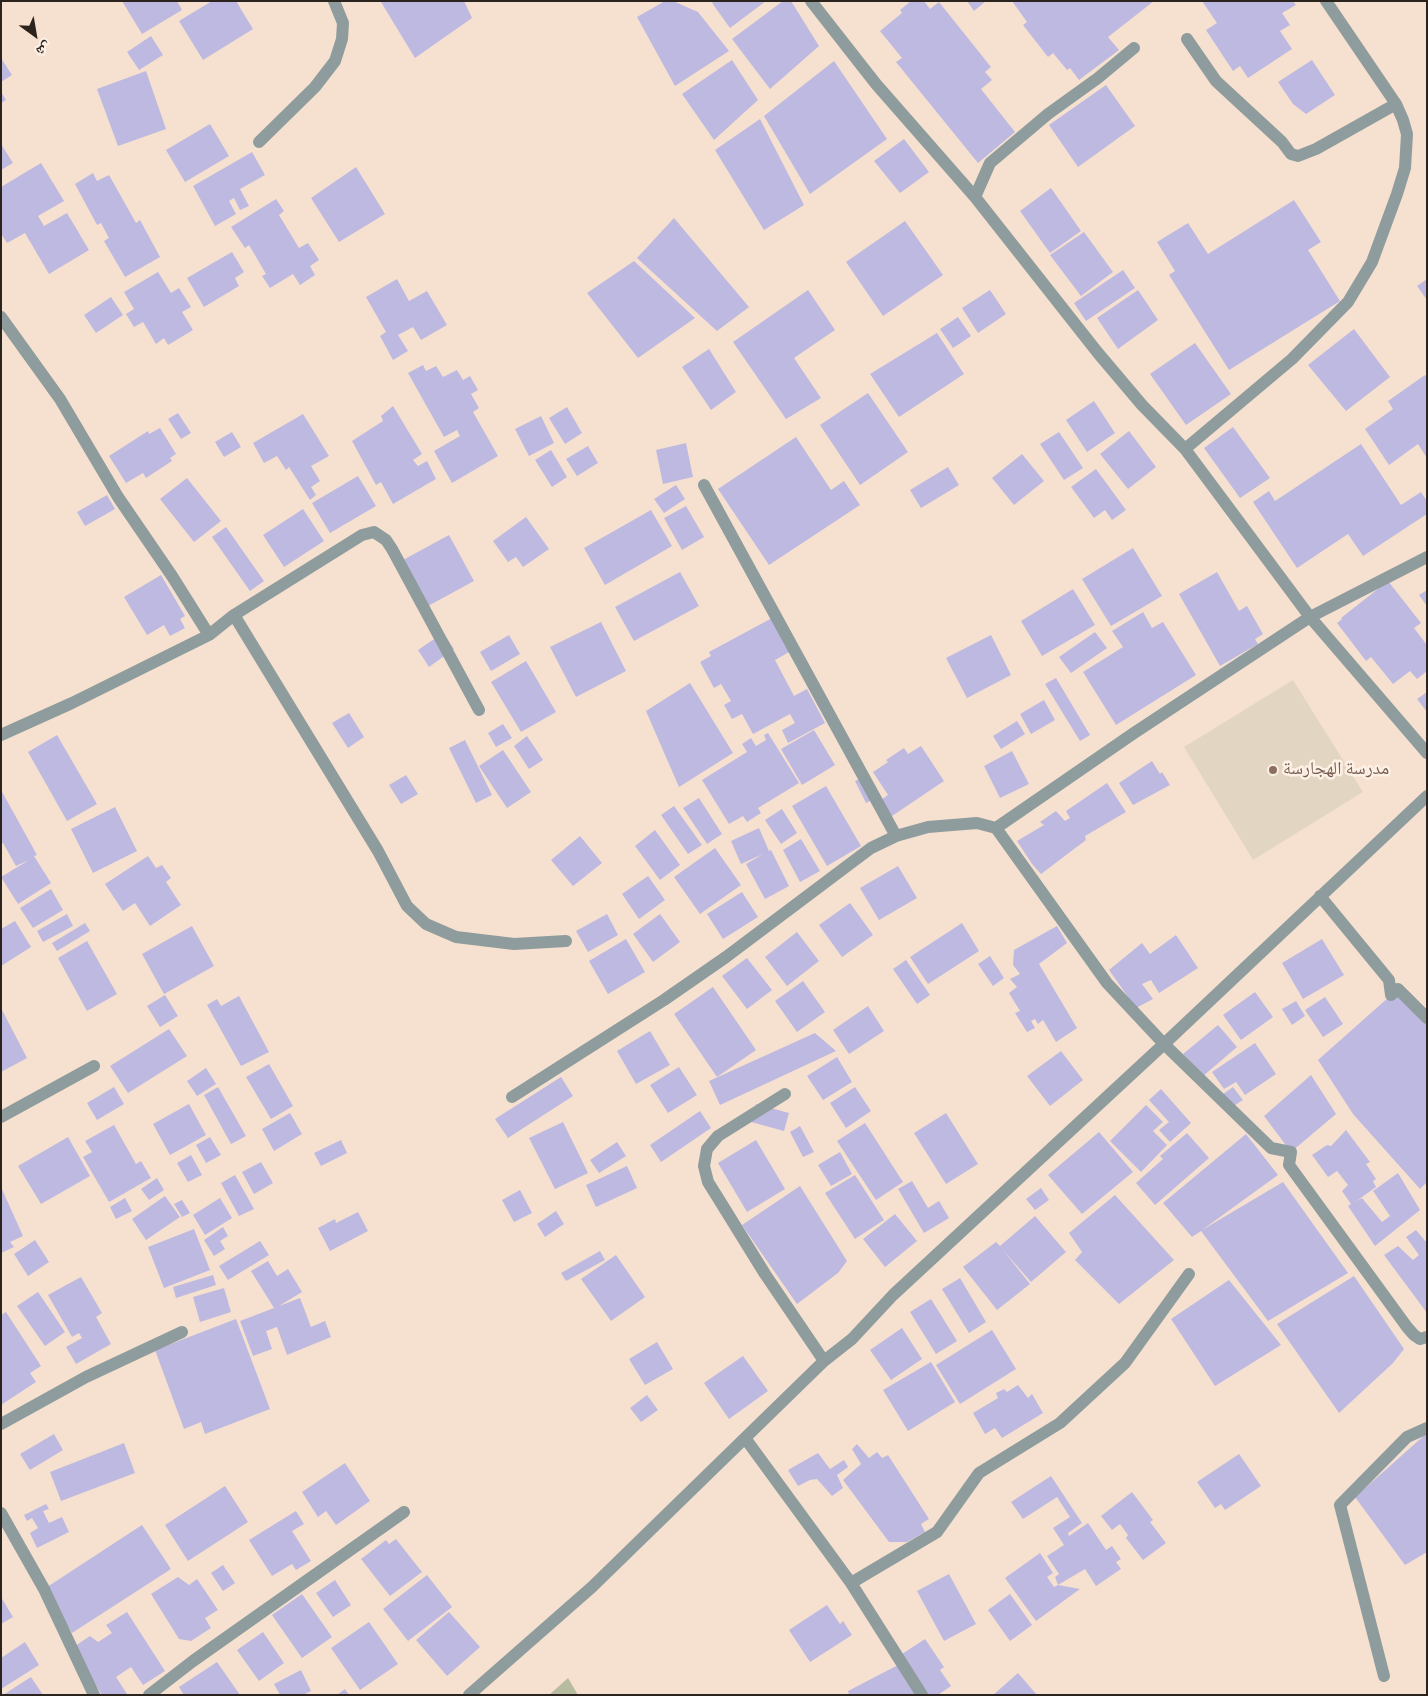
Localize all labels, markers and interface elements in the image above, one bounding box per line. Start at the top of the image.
north arrow [10,10,60,60]
text: ش [32,37,54,59]
place label: مدرسة الهجارسة [1283,759,1389,781]
marker: مدرسة الهجارسة [1267,764,1279,776]

